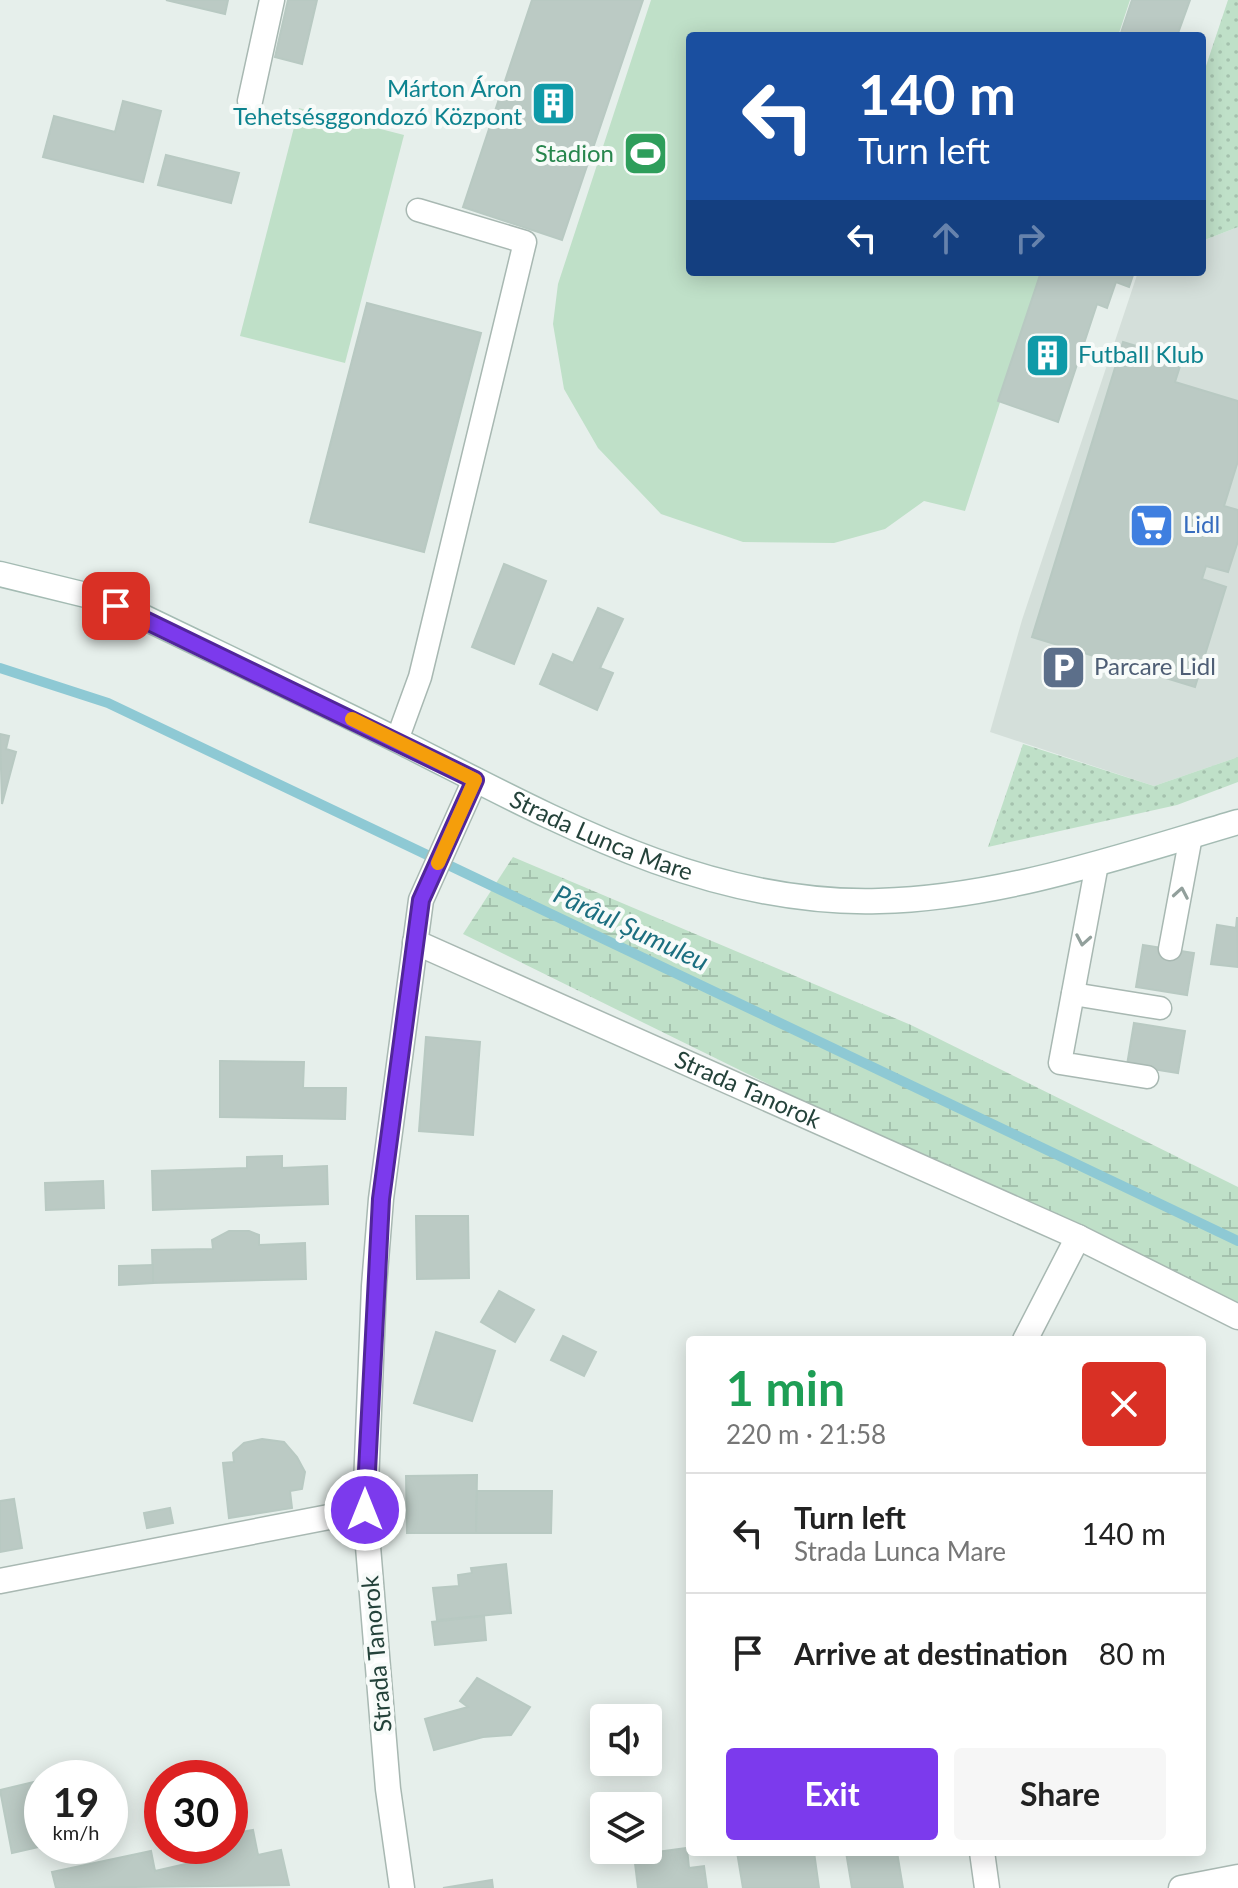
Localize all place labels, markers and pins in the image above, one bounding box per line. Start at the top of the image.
place label: Márton Áron Tehetsésggondozó Központ [233,73,522,130]
building icon: Márton Áron Tehetsésggondozó Központ [529,79,577,127]
sports icon: Stadion [621,130,669,178]
place label: Stadion [535,138,614,167]
building icon: Futball Klub [1023,331,1071,379]
place label: Futball Klub [1078,339,1204,368]
supermarket icon: Lidl [1128,501,1176,549]
place label: Lidl [1183,509,1220,538]
pin [82,572,150,640]
parking icon: Parcare Lidl [1039,643,1087,691]
place label: Parcare Lidl [1094,651,1216,680]

